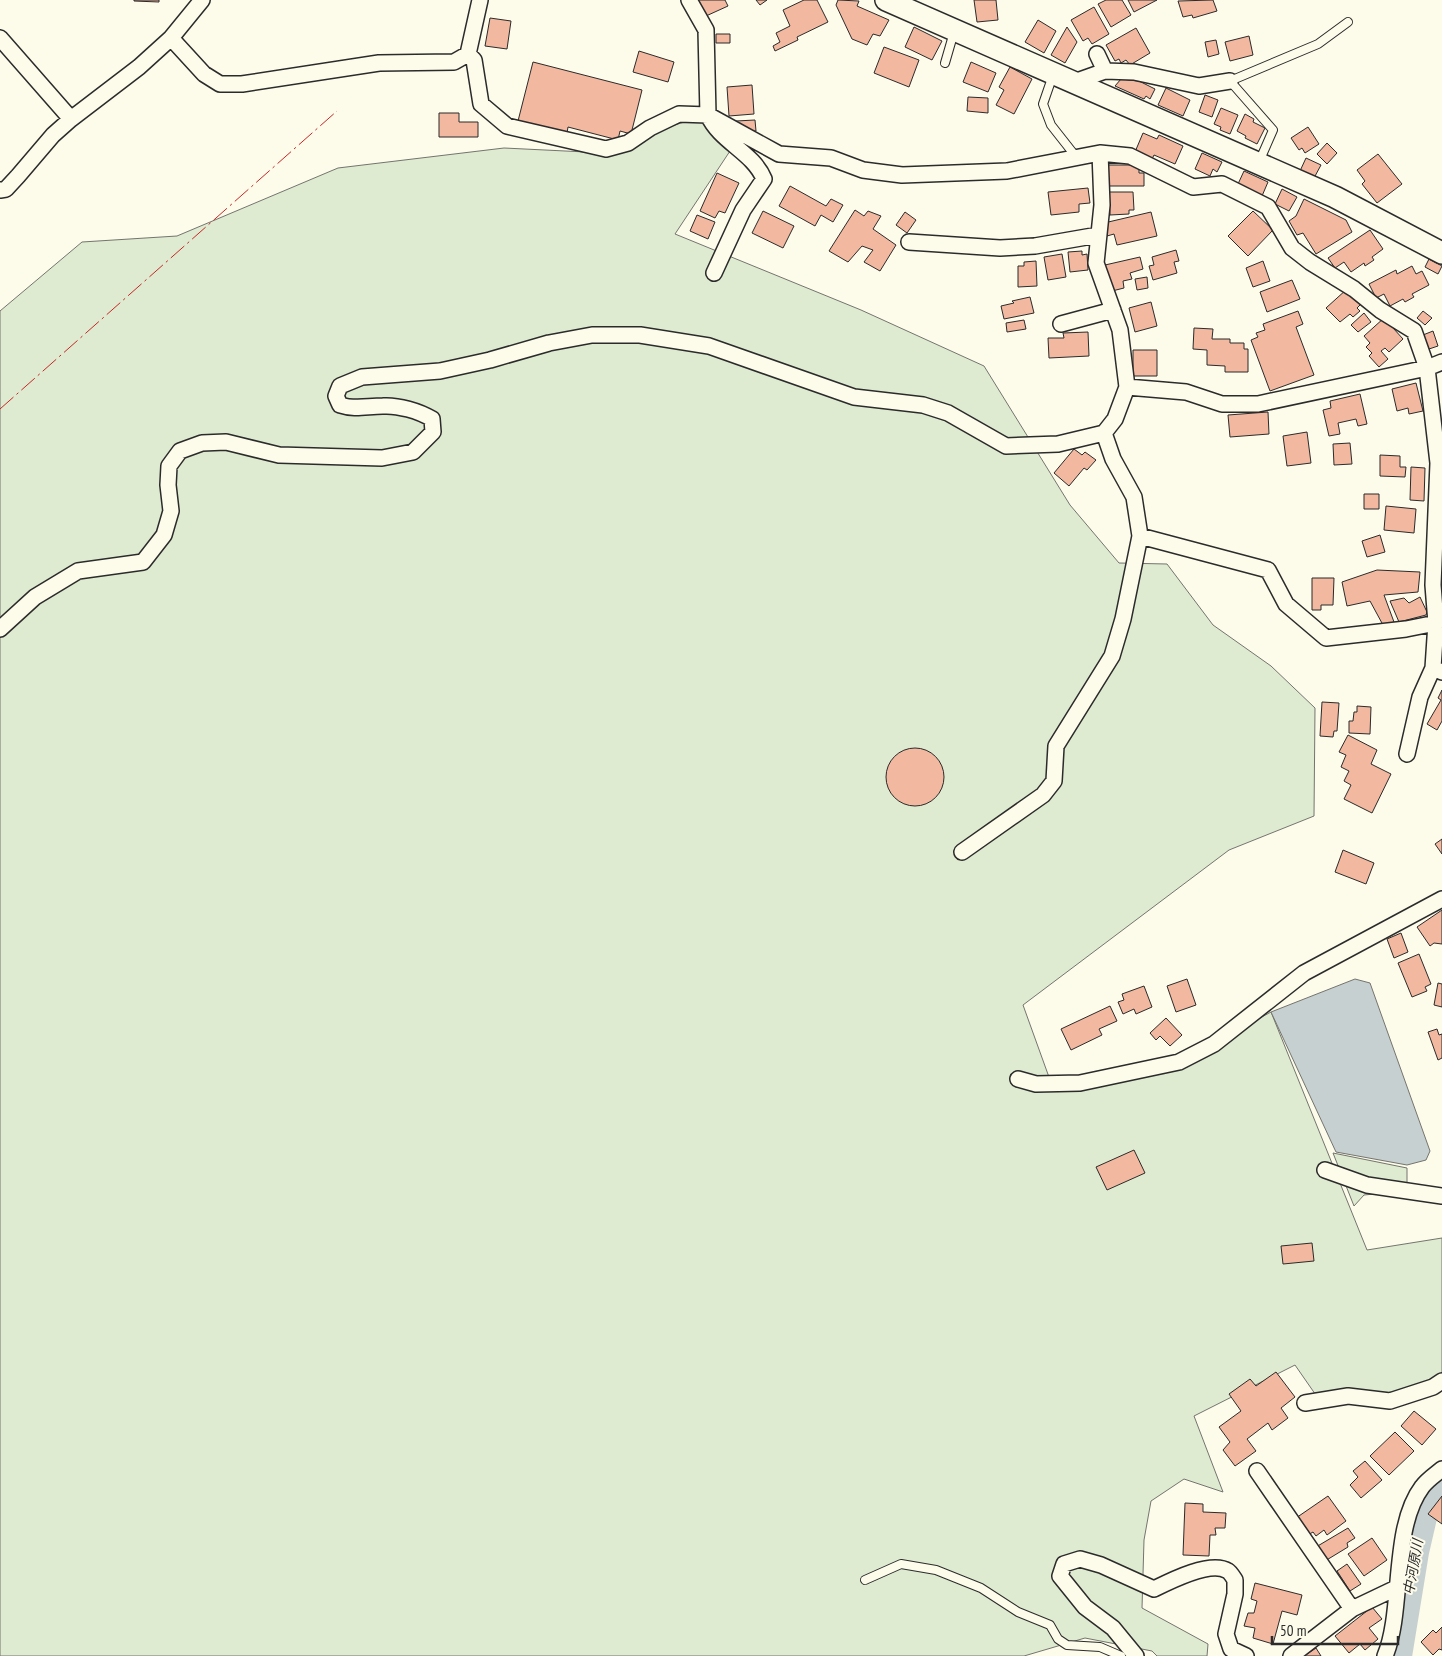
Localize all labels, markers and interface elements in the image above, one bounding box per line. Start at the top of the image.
water label: 中河原川 [1399,1536,1427,1596]
scale bar [1272,1614,1398,1646]
text: 50 m [1280,1621,1306,1640]

